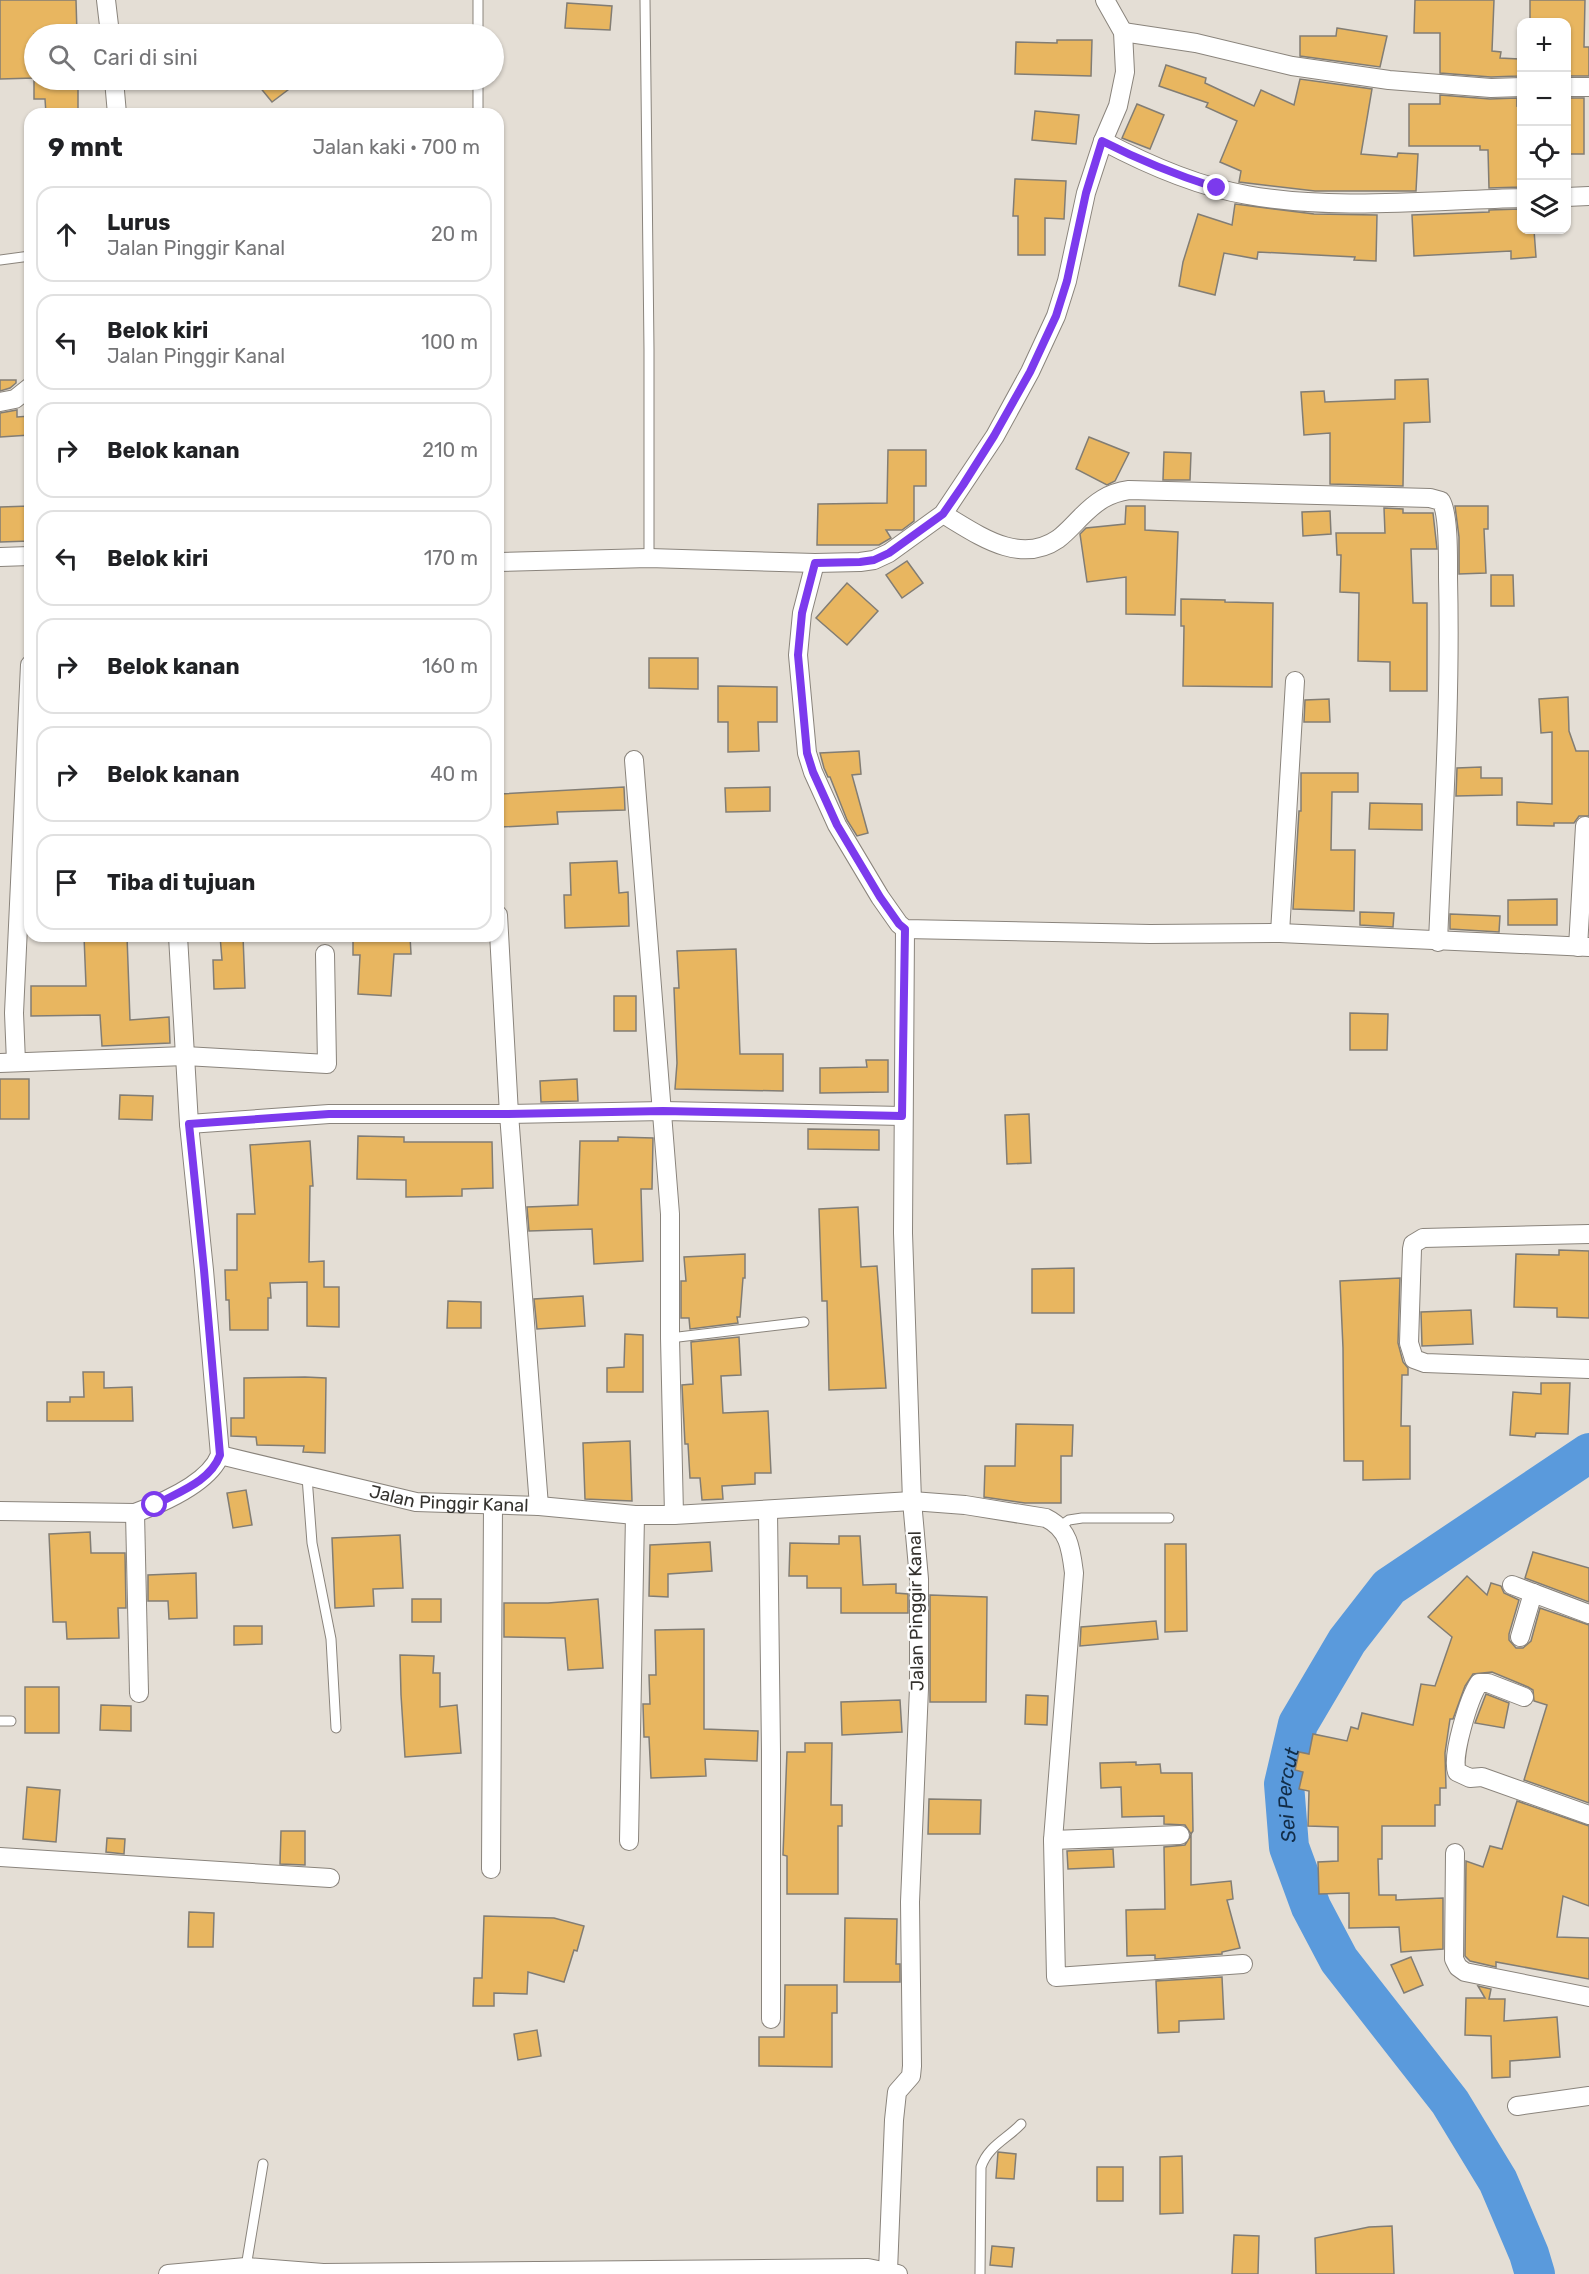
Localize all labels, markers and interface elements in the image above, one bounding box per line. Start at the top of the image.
map controls [1517,18,1571,234]
button: + [1517,18,1571,72]
search box [24,24,504,90]
icon: search [45,41,78,74]
text: Cari di sini [93,44,198,71]
button: − [1517,72,1571,126]
button: locate [1517,126,1571,180]
text: 9 mnt [48,132,123,163]
text: Jalan kaki · 700 m [312,135,480,159]
route end [1203,174,1229,200]
button: layers [1517,180,1571,234]
text: Lurus [107,209,170,236]
icon: ahead [50,218,83,251]
text: 20 m [431,222,478,246]
text: Jalan Pinggir Kanal [107,236,285,260]
text: Belok kiri [107,317,208,344]
icon: left [50,326,83,359]
text: 100 m [421,330,478,354]
text: Jalan Pinggir Kanal [107,344,285,368]
icon: right [50,434,83,467]
text: Belok kanan [107,437,240,464]
text: 210 m [422,438,478,462]
icon: left [50,542,83,575]
text: Belok kiri [107,545,208,572]
text: 170 m [424,546,478,570]
icon: right [50,650,83,683]
text: Belok kanan [107,653,240,680]
text: 160 m [422,654,478,678]
icon: right [50,758,83,791]
text: Belok kanan [107,761,240,788]
text: 40 m [430,762,478,786]
icon: arrive [50,866,83,899]
text: Tiba di tujuan [107,869,255,896]
street label: Jalan Pinggir Kanal [367,1480,529,1517]
route start [141,1491,167,1517]
street label: Jalan Pinggir Kanal [904,1531,928,1691]
water label: Sei Percut [1272,1745,1304,1844]

